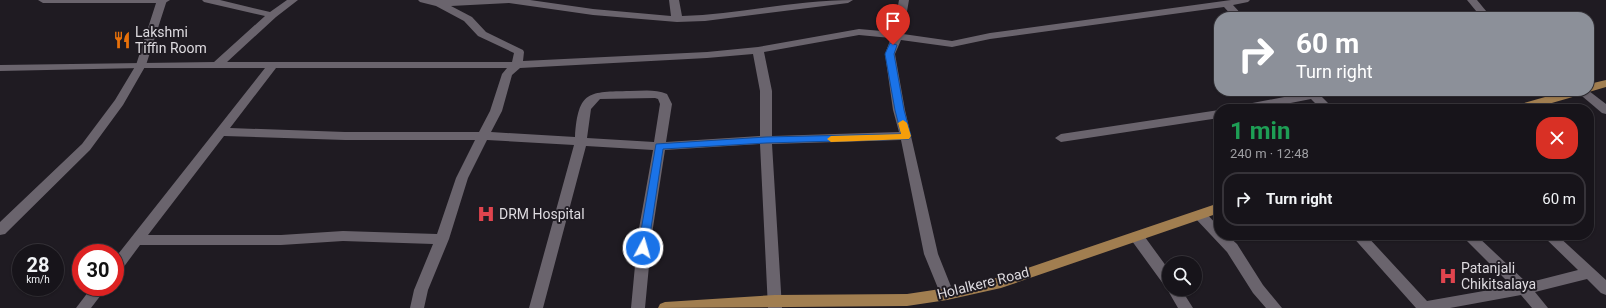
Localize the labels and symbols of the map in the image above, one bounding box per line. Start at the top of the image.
pin [876,4,910,45]
place label: Lakshmi Tiffin Room [135,24,207,56]
restaurant icon: Lakshmi Tiffin Room [112,30,132,50]
hospital icon: DRM Hospital [476,204,496,224]
place label: DRM Hospital [499,206,585,222]
position arrow [622,227,664,269]
speed limit sign: 30 [72,244,124,296]
place label: Patanjali Chikitsalaya [1461,260,1536,292]
street label: Holalkere Road [935,264,1031,302]
hospital icon: Patanjali Chikitsalaya [1438,266,1458,286]

